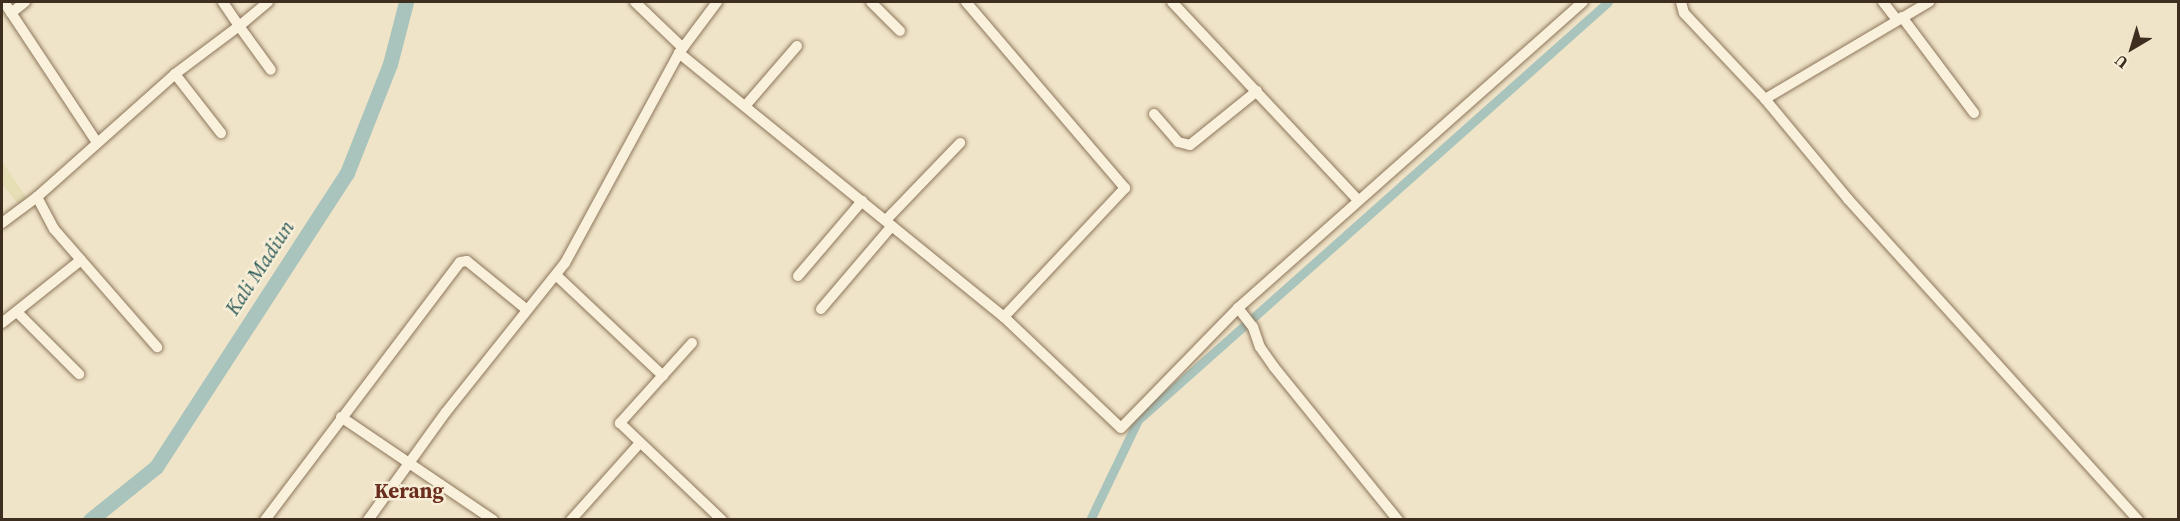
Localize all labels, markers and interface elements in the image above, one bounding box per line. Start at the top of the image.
north arrow [2102,18,2162,78]
text: U [2110,50,2132,74]
water label: Kali Madiun [221,216,299,320]
district label: Kerang [374,478,444,504]

